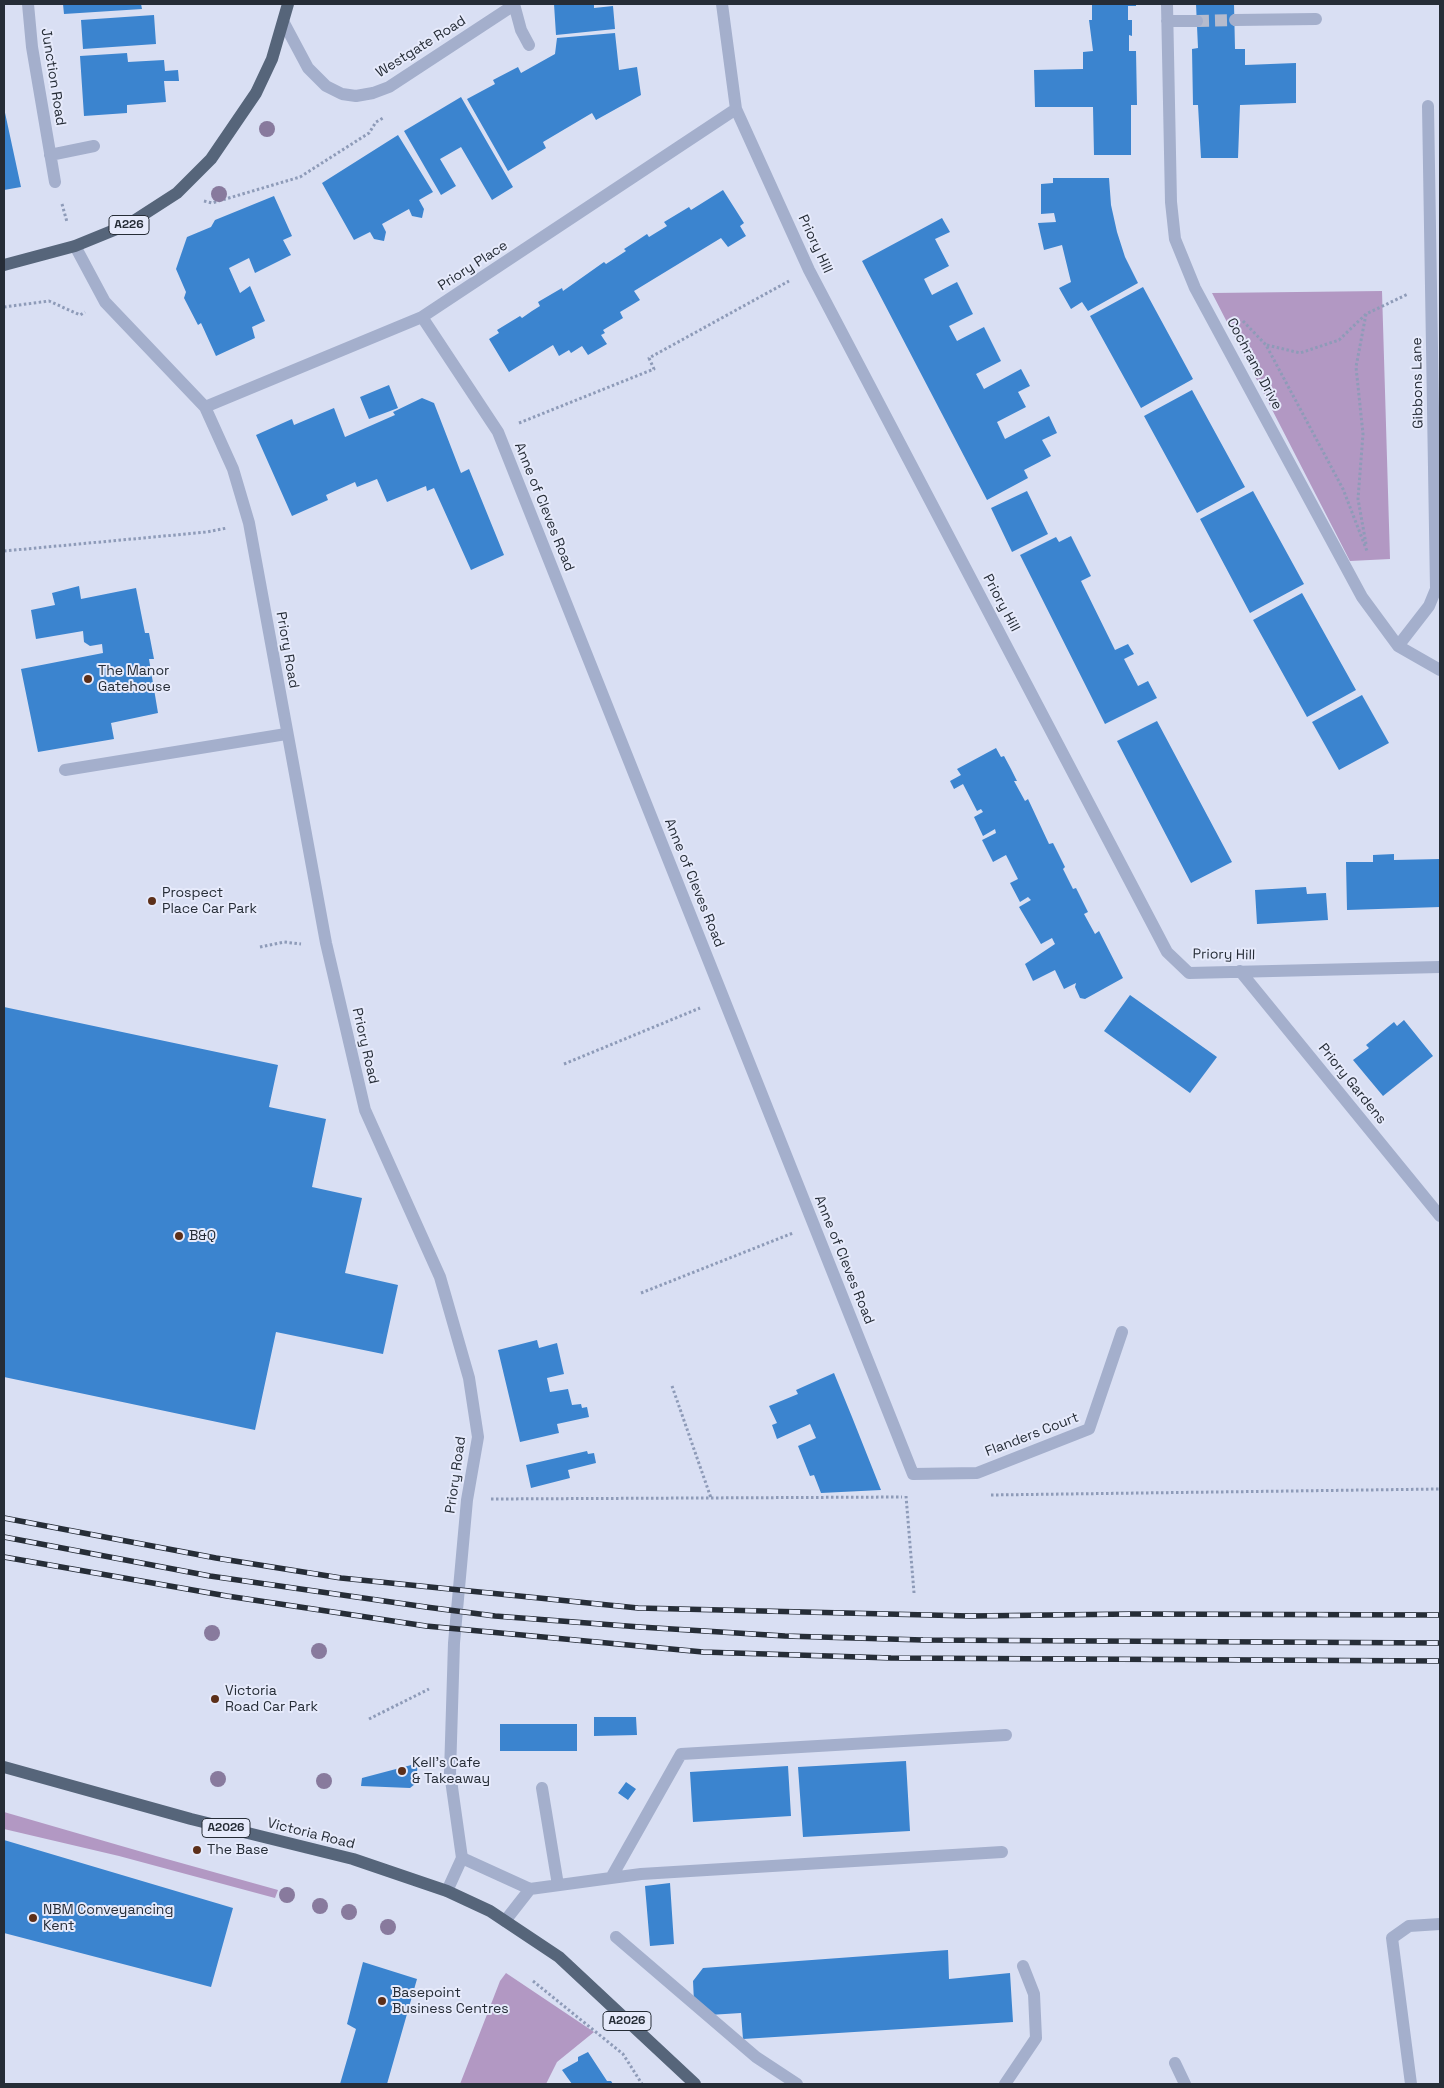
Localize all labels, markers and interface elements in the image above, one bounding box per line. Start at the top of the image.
street label: Westgate Road [373,13,469,81]
street label: Junction Road [37,27,69,127]
street label: Priory Hill [794,212,836,276]
road number: A226 [109,216,149,234]
street label: Priory Place [435,237,511,295]
street label: Cochrane Drive [1223,315,1285,413]
street label: Gibbons Lane [1409,337,1427,429]
street label: Anne of Cleves Road [510,440,578,574]
street label: Priory Hill [979,571,1023,635]
street label: Priory Road [272,610,302,690]
place label: The Manor Gatehouse [98,663,171,696]
marker: The Manor Gatehouse [82,673,94,685]
street label: Anne of Cleves Road [660,816,728,950]
place label: Prospect Place Car Park [162,885,257,918]
marker: Prospect Place Car Park [146,895,158,907]
street label: Priory Hill [1193,946,1255,964]
street label: Priory Road [348,1006,382,1086]
street label: Priory Gardens [1314,1040,1390,1128]
street label: Anne of Cleves Road [810,1193,878,1327]
place label: B&Q [189,1228,216,1244]
marker: B&Q [173,1230,185,1242]
street label: Flanders Court [983,1409,1081,1461]
street label: Priory Road [442,1435,470,1515]
place label: Victoria Road Car Park [225,1683,318,1715]
marker: Victoria Road Car Park [209,1693,221,1705]
place label: Kell's Cafe & Takeaway [412,1755,490,1788]
marker: Kell's Cafe & Takeaway [396,1765,408,1777]
street label: Victoria Road [265,1815,357,1853]
road number: A2026 [202,1819,250,1838]
place label: The Base [207,1842,269,1858]
marker: The Base [191,1844,203,1856]
place label: NBM Conveyancing Kent [43,1902,173,1934]
marker: NBM Conveyancing Kent [27,1912,39,1924]
place label: Basepoint Business Centres [392,1985,509,2018]
marker: Basepoint Business Centres [376,1995,388,2007]
road number: A2026 [603,2012,651,2030]

